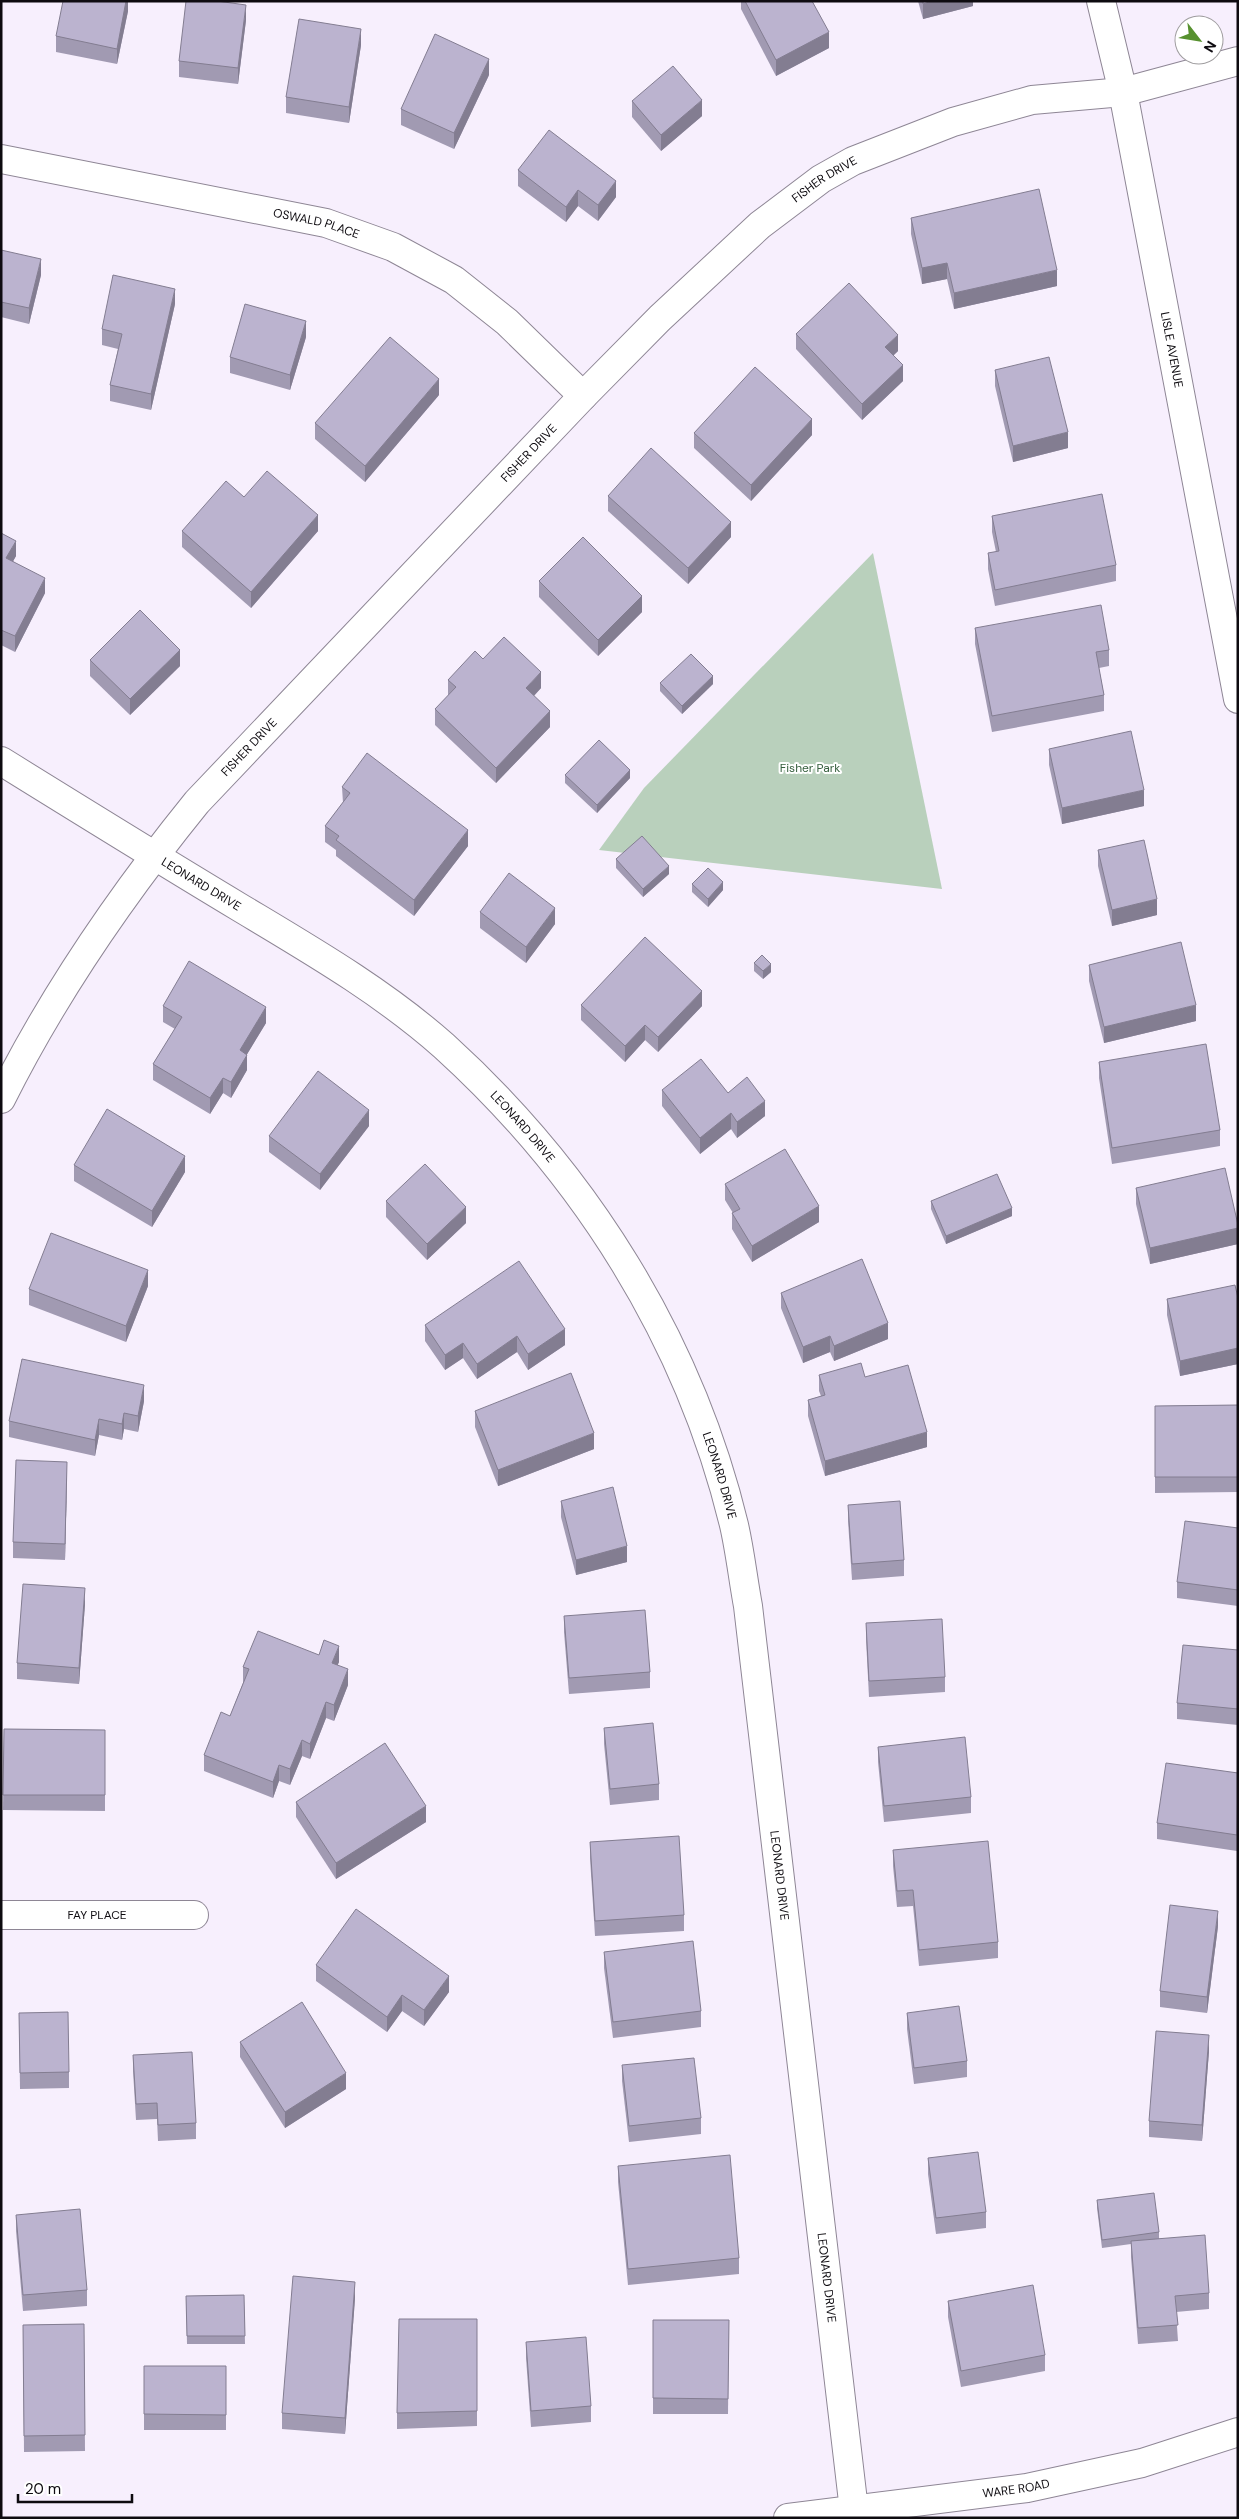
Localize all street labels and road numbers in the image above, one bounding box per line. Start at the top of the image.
street label: FISHER DRIVE [789,152,860,206]
street label: OSWALD PLACE [272,205,362,242]
street label: LISLE AVENUE [1157,310,1187,389]
street label: FISHER DRIVE [497,420,560,486]
street label: FISHER DRIVE [218,715,281,780]
street label: LEONARD DRIVE [158,854,244,914]
street label: LEONARD DRIVE [487,1087,559,1166]
street label: LEONARD DRIVE [699,1430,740,1521]
street label: LEONARD DRIVE [766,1830,793,1921]
street label: FAY PLACE [67,1907,127,1923]
street label: LEONARD DRIVE [814,2232,840,2324]
street label: WARE ROAD [982,2475,1051,2502]

